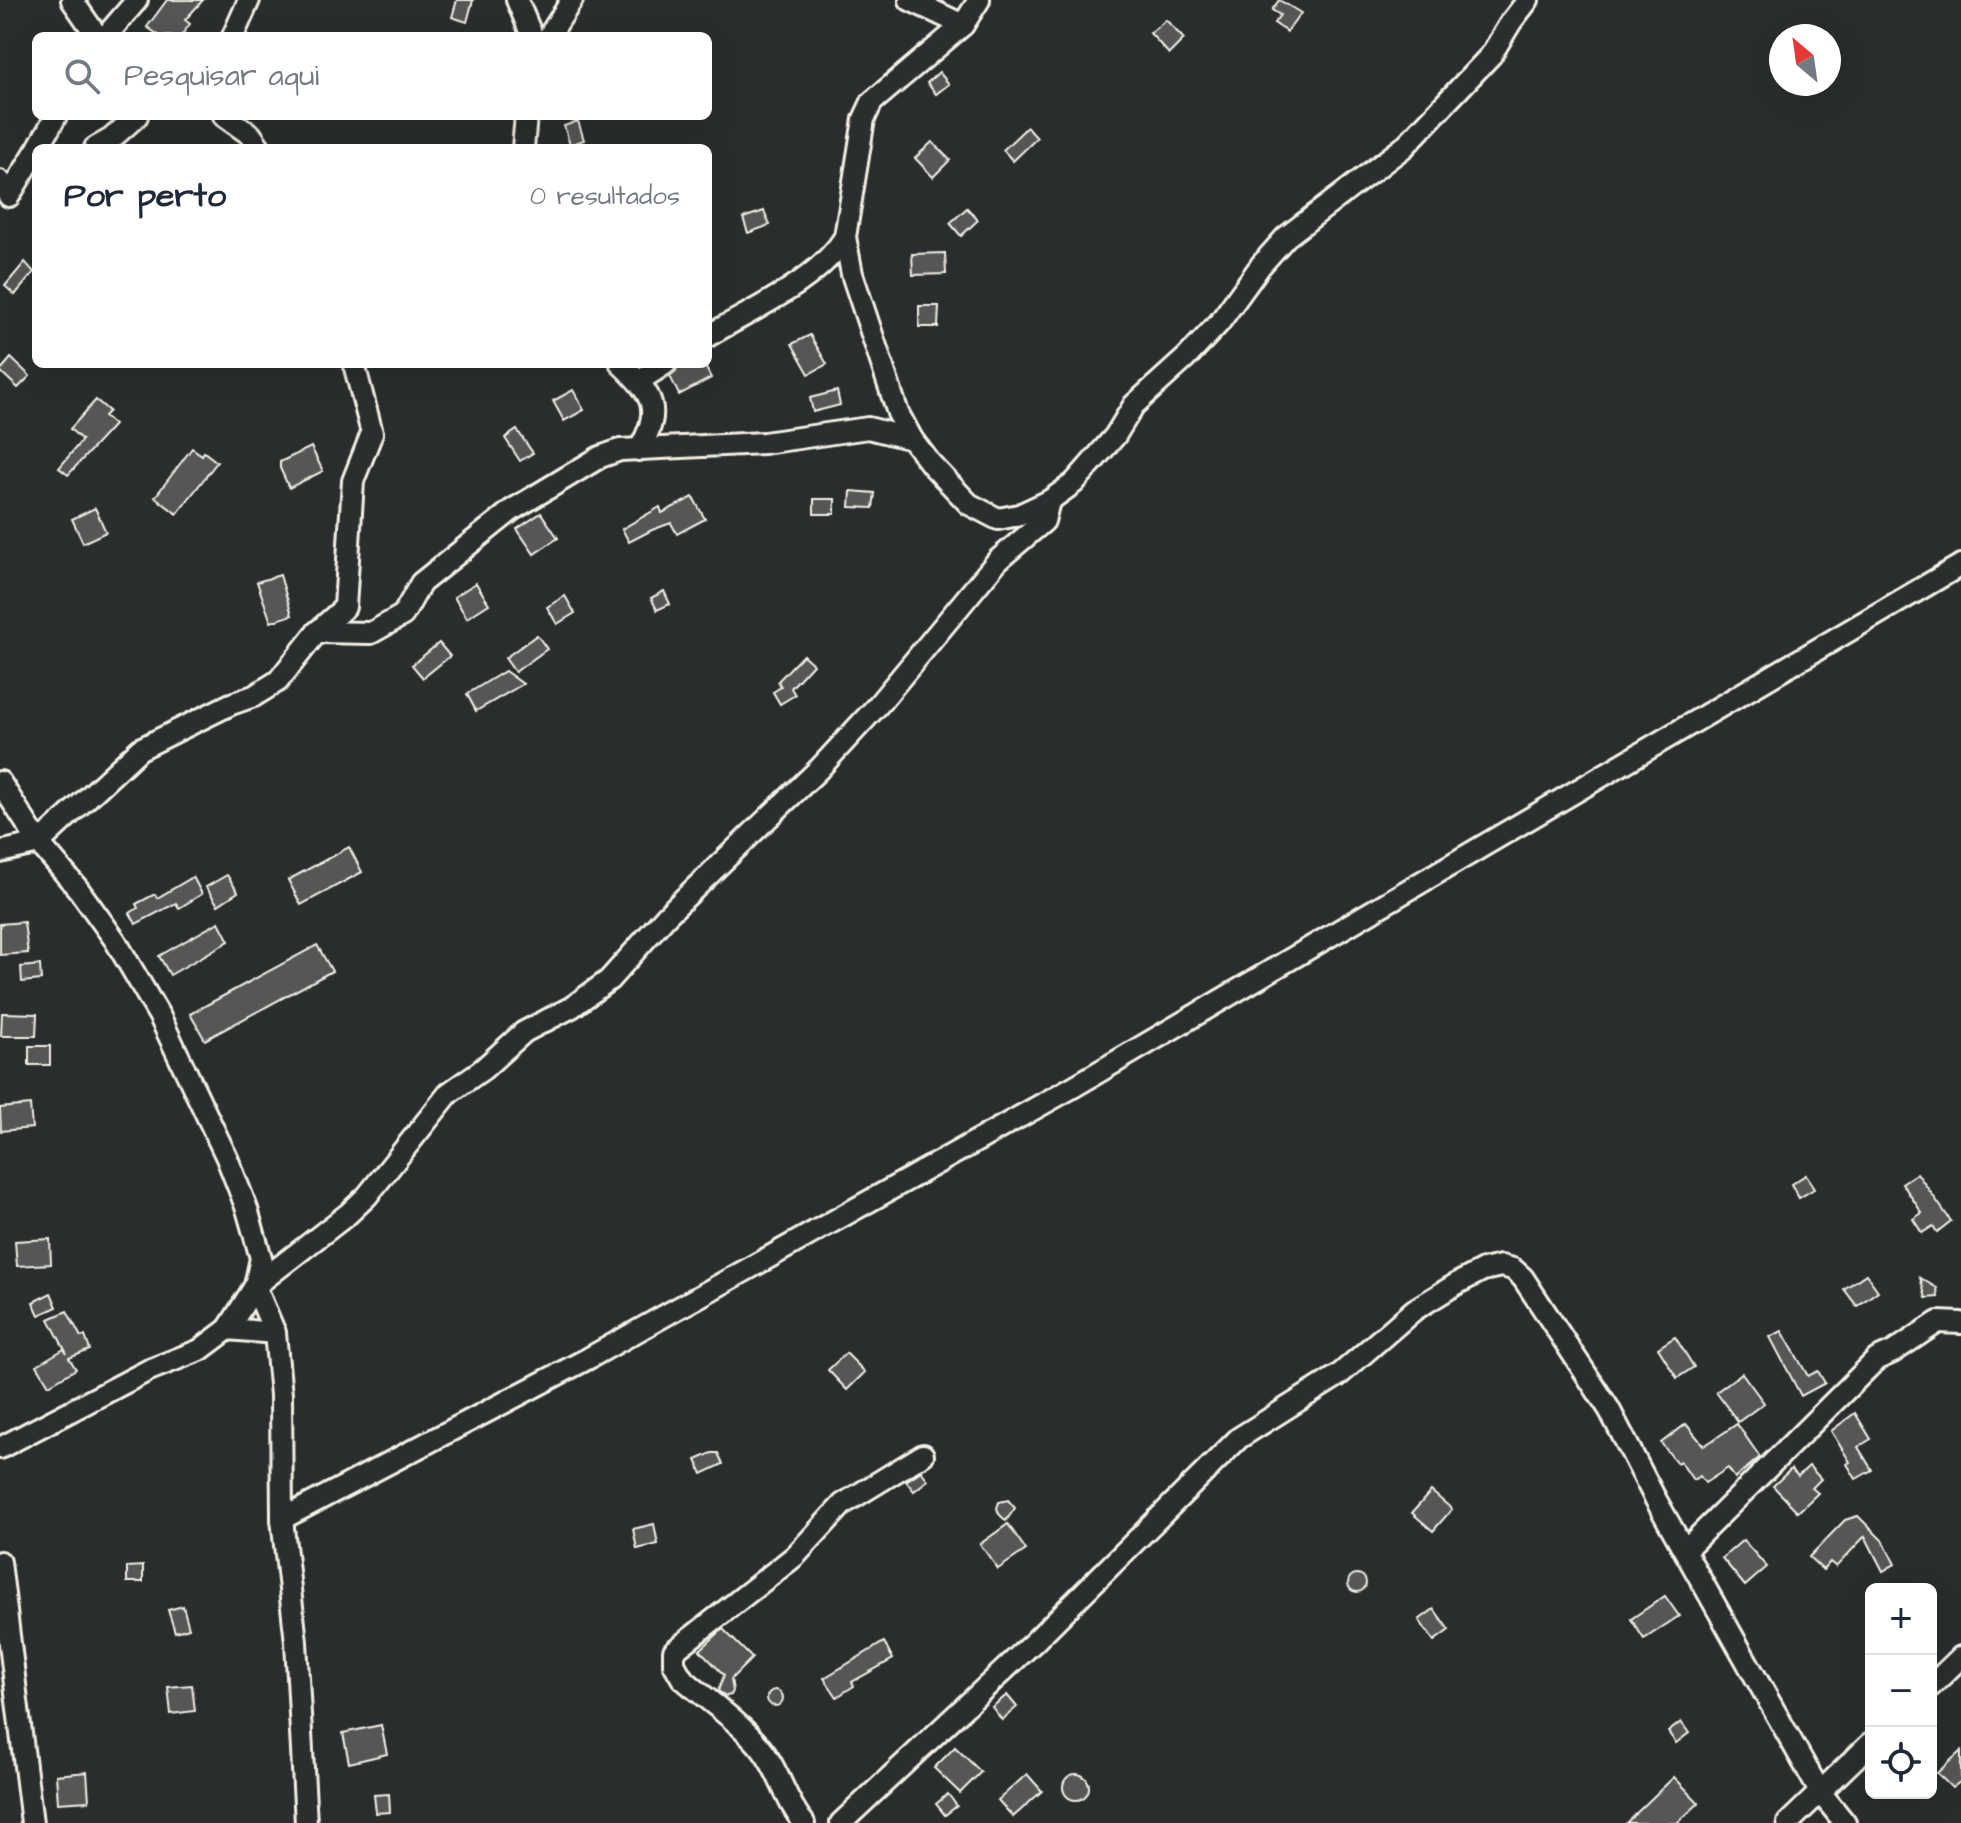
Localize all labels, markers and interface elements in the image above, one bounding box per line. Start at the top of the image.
north arrow [1769,24,1841,96]
search box [32,32,712,120]
icon: search [60,54,104,98]
text: Pesquisar aqui [124,55,319,97]
text: Por perto [64,172,226,220]
text: 0 resultados [530,178,680,214]
map controls [1865,1583,1937,1799]
button: + [1865,1583,1937,1655]
button: − [1865,1655,1937,1727]
button: locate [1865,1727,1937,1799]

